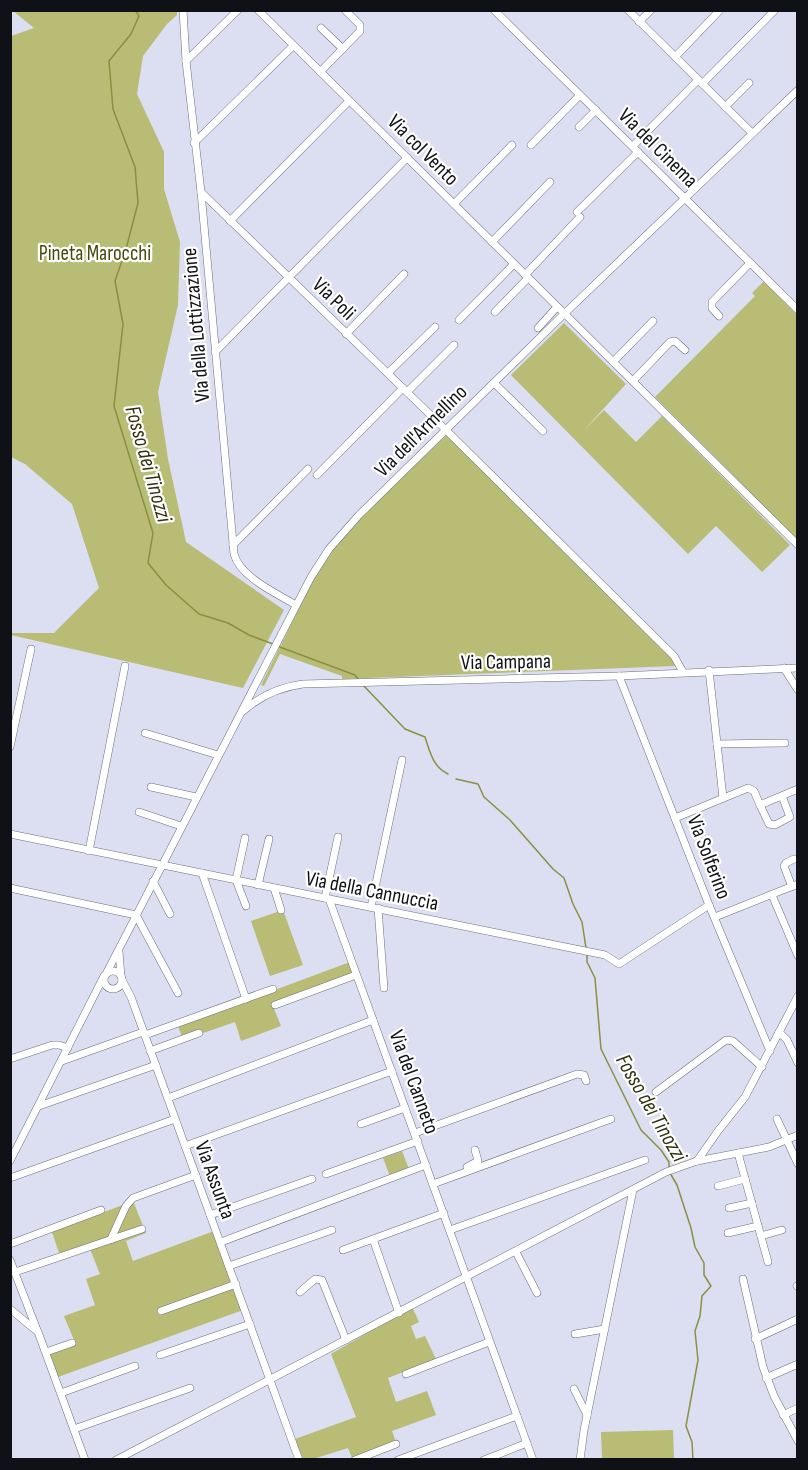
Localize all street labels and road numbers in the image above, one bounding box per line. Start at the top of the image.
street label: Via del Cinema [613,103,703,193]
street label: Via col Vento [382,109,464,191]
street label: Via della Lottizzazione [177,247,215,403]
street label: Via Poli [307,272,361,326]
street label: Via dell'Armellino [370,380,472,482]
street label: Via Campana [461,649,551,675]
street label: Via Solferino [682,811,736,903]
street label: Via della Cannuccia [304,866,440,916]
street label: Via del Canneto [384,1027,444,1137]
street label: Via Assunta [189,1138,241,1222]

